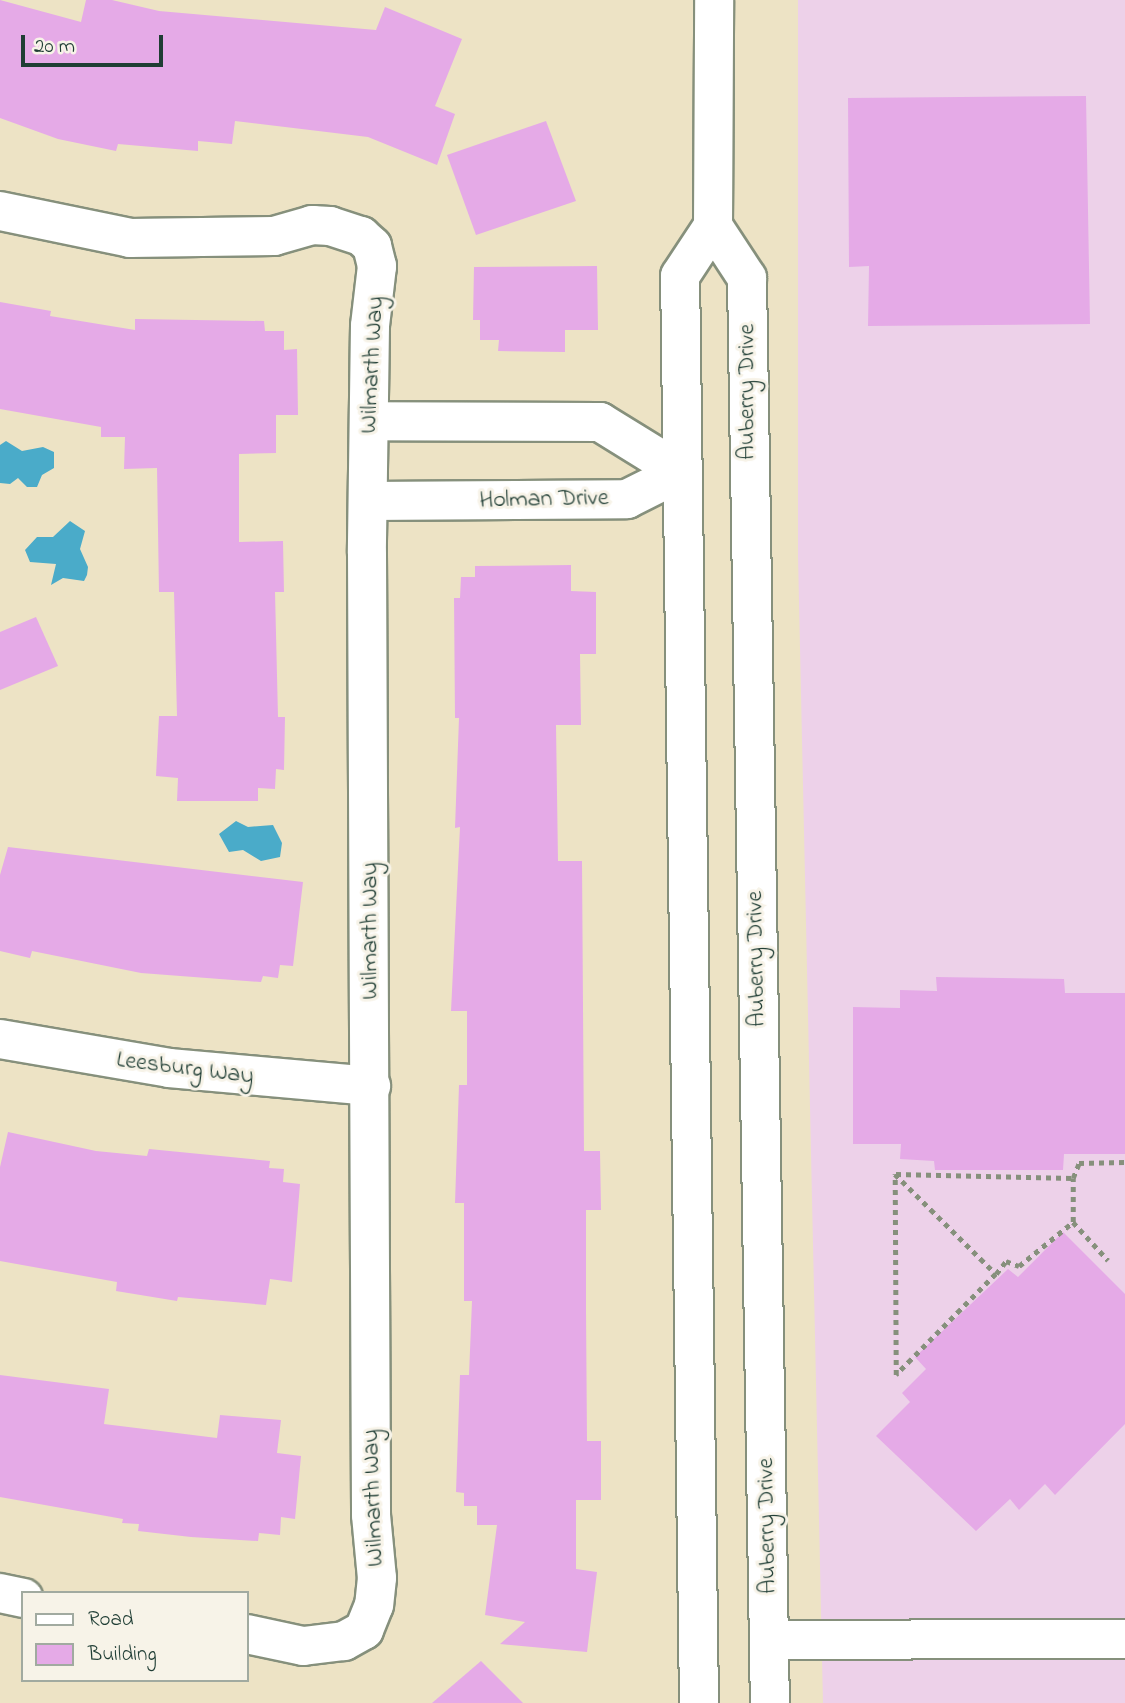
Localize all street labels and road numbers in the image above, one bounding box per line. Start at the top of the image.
street label: Wilmarth Way [355,296,391,434]
street label: Auberry Drive [734,324,762,460]
street label: Holman Drive [479,484,609,516]
street label: Wilmarth Way [357,862,385,1000]
street label: Auberry Drive [741,891,773,1027]
street label: Leesburg Way [115,1046,255,1092]
street label: Wilmarth Way [357,1429,391,1567]
street label: Auberry Drive [752,1458,784,1594]

